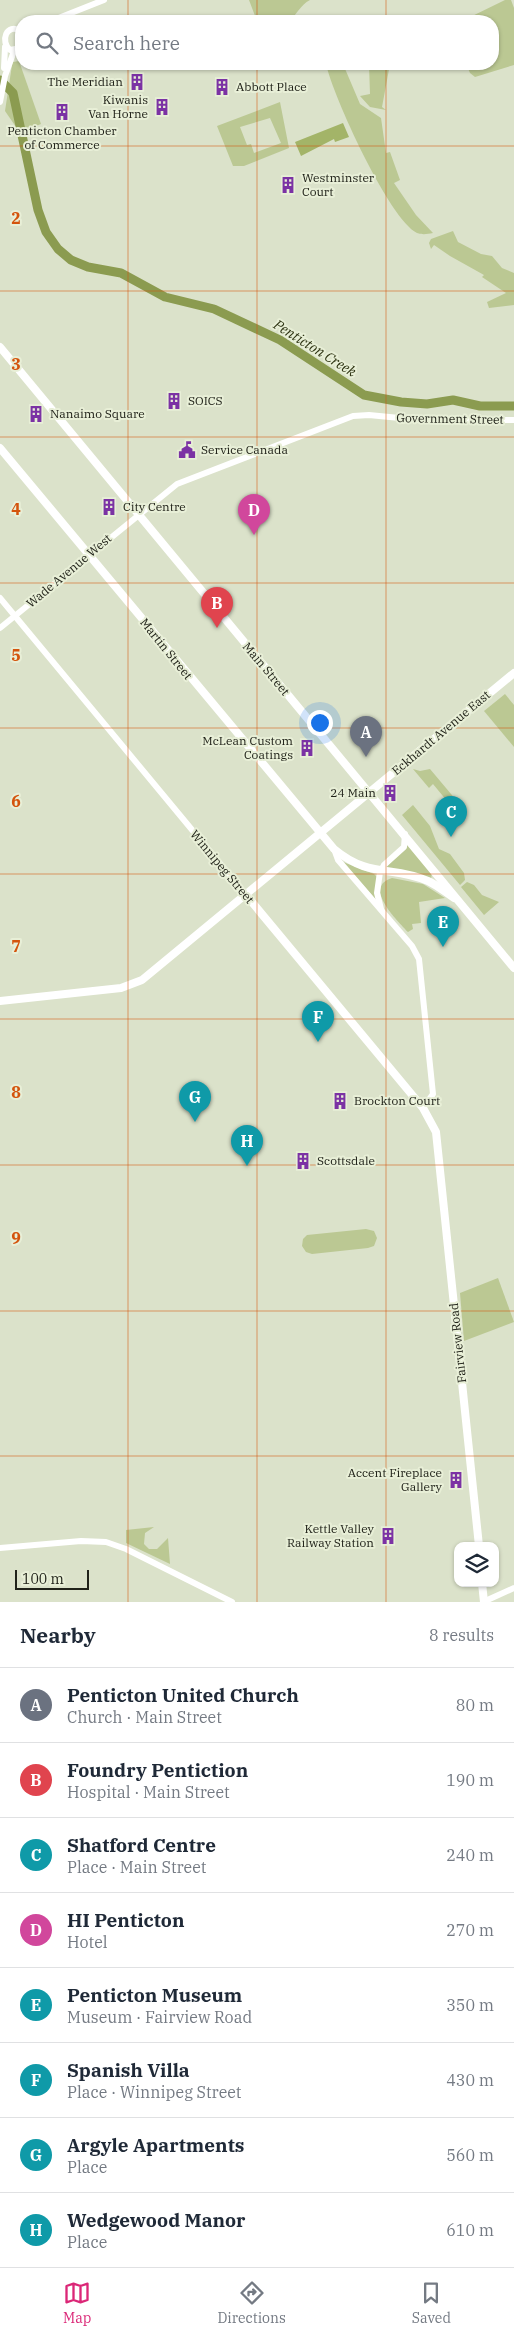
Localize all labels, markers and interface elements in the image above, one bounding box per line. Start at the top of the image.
search box [15,15,499,70]
icon: search [33,29,61,57]
text: Search here [73,31,180,55]
building icon: The Meridian [127,72,147,92]
place label: The Meridian [47,74,123,89]
building icon: Abbott Place [212,77,232,97]
place label: Abbott Place [236,79,307,94]
place label: Kiwanis Van Horne [88,92,148,121]
building icon: Kiwanis Van Horne [152,97,172,117]
building icon: Penticton Chamber of Commerce [52,102,72,122]
place label: Penticton Chamber of Commerce [7,123,117,152]
place label: Westminster Court [302,170,375,199]
building icon: Westminster Court [278,175,298,195]
text: 2 [11,208,21,228]
water label: Penticton Creek [269,315,360,381]
text: 3 [11,354,21,374]
building icon: SOICS [164,391,184,411]
place label: SOICS [188,393,223,408]
building icon: Nanaimo Square [26,404,46,424]
place label: Nanaimo Square [50,406,145,421]
street label: Government Street [396,410,504,427]
public building icon: Service Canada [177,440,197,460]
place label: Service Canada [201,442,288,457]
pin: D [238,494,270,535]
building icon: City Centre [99,497,119,517]
text: 4 [11,499,21,519]
place label: City Centre [123,499,186,514]
street label: Wade Avenue West [23,531,114,611]
pin: B [201,587,233,628]
street label: Martin Street [137,615,196,682]
street label: Main Street [240,639,293,698]
text: 5 [11,645,21,665]
street label: Eckhardt Avenue East [388,687,493,778]
your location [307,710,333,736]
pin: A [350,716,382,757]
place label: McLean Custom Coatings [202,733,294,762]
building icon: McLean Custom Coatings [297,738,317,758]
building icon: 24 Main [380,783,400,803]
place label: 24 Main [330,785,376,800]
text: 6 [11,791,21,811]
pin: C [435,796,467,837]
street label: Winnipeg Street [187,827,257,906]
pin: E [427,906,459,947]
text: 7 [11,936,21,956]
pin: F [302,1001,334,1042]
pin: G [179,1081,211,1122]
text: 8 [11,1082,21,1102]
building icon: Brockton Court [330,1091,350,1111]
place label: Brockton Court [354,1093,440,1108]
pin: H [231,1125,263,1166]
building icon: Scottsdale [293,1151,313,1171]
place label: Scottsdale [317,1153,375,1168]
text: 9 [11,1228,21,1248]
street label: Fairview Road [446,1302,469,1384]
place label: Accent Fireplace Gallery [348,1465,443,1494]
building icon: Accent Fireplace Gallery [446,1470,466,1490]
place label: Kettle Valley Railway Station [287,1521,375,1550]
building icon: Kettle Valley Railway Station [378,1526,398,1546]
map controls [454,1542,499,1587]
button: layers [454,1542,499,1587]
scale bar [15,1567,89,1590]
text: 100 m [22,1570,64,1588]
text: Nearby [20,1621,96,1649]
text: 8 results [429,1625,494,1645]
text: Penticton United Church [67,1683,299,1707]
text: A [30,1695,42,1715]
text: 80 m [456,1695,494,1715]
text: Church · Main Street [67,1707,222,1727]
text: Foundry Pentiction [67,1758,248,1782]
text: B [30,1770,42,1790]
text: 190 m [446,1770,494,1790]
text: Hospital · Main Street [67,1782,230,1802]
text: Shatford Centre [67,1833,216,1857]
text: C [31,1845,41,1865]
text: 240 m [446,1845,494,1865]
text: Place · Main Street [67,1857,206,1877]
text: HI Penticton [67,1908,184,1932]
text: D [30,1920,42,1940]
text: 270 m [446,1920,494,1940]
text: Hotel [67,1932,108,1952]
text: Penticton Museum [67,1983,242,2007]
text: E [31,1995,41,2015]
text: 350 m [446,1995,494,2015]
text: Museum · Fairview Road [67,2007,252,2027]
text: Spanish Villa [67,2058,190,2082]
text: F [31,2070,41,2090]
text: 430 m [446,2070,494,2090]
text: Place · Winnipeg Street [67,2082,242,2102]
text: Argyle Apartments [67,2133,244,2157]
text: G [30,2145,42,2165]
text: 560 m [446,2145,494,2165]
text: Place [67,2157,107,2177]
text: Wedgewood Manor [67,2208,246,2232]
text: H [30,2220,43,2240]
text: 610 m [446,2220,494,2240]
text: Place [67,2232,107,2252]
tab: Map [63,2279,91,2327]
tab: Directions [217,2279,286,2327]
tab: Saved [412,2279,451,2327]

